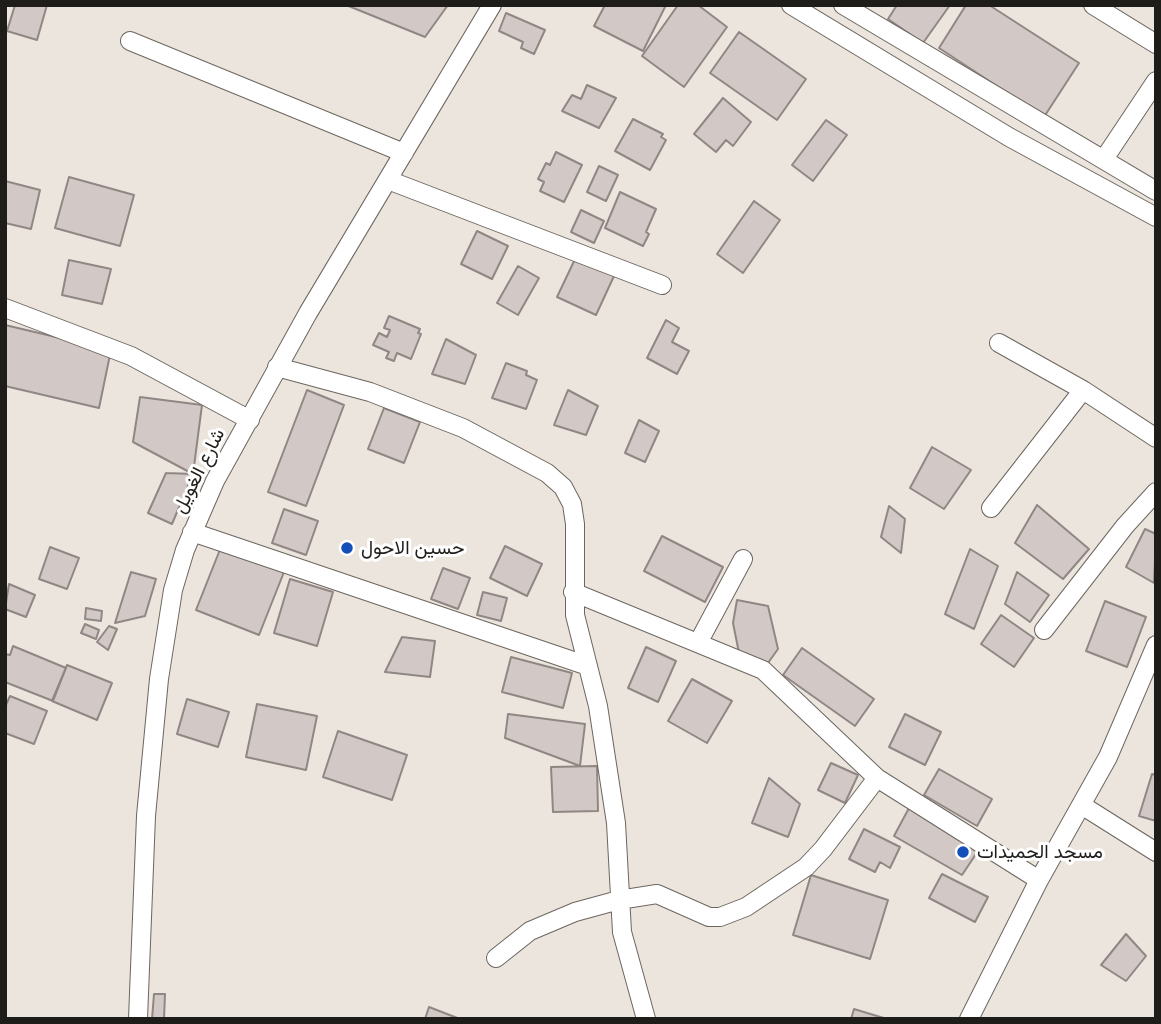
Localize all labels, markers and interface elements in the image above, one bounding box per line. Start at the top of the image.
street label: شارع الغويل [168,425,230,517]
place label: حسين الاحول [361,537,465,559]
marker: حسين الاحول [339,540,355,556]
place label: مسجد الحميدات [977,841,1103,863]
marker: مسجد الحميدات [955,844,971,860]

